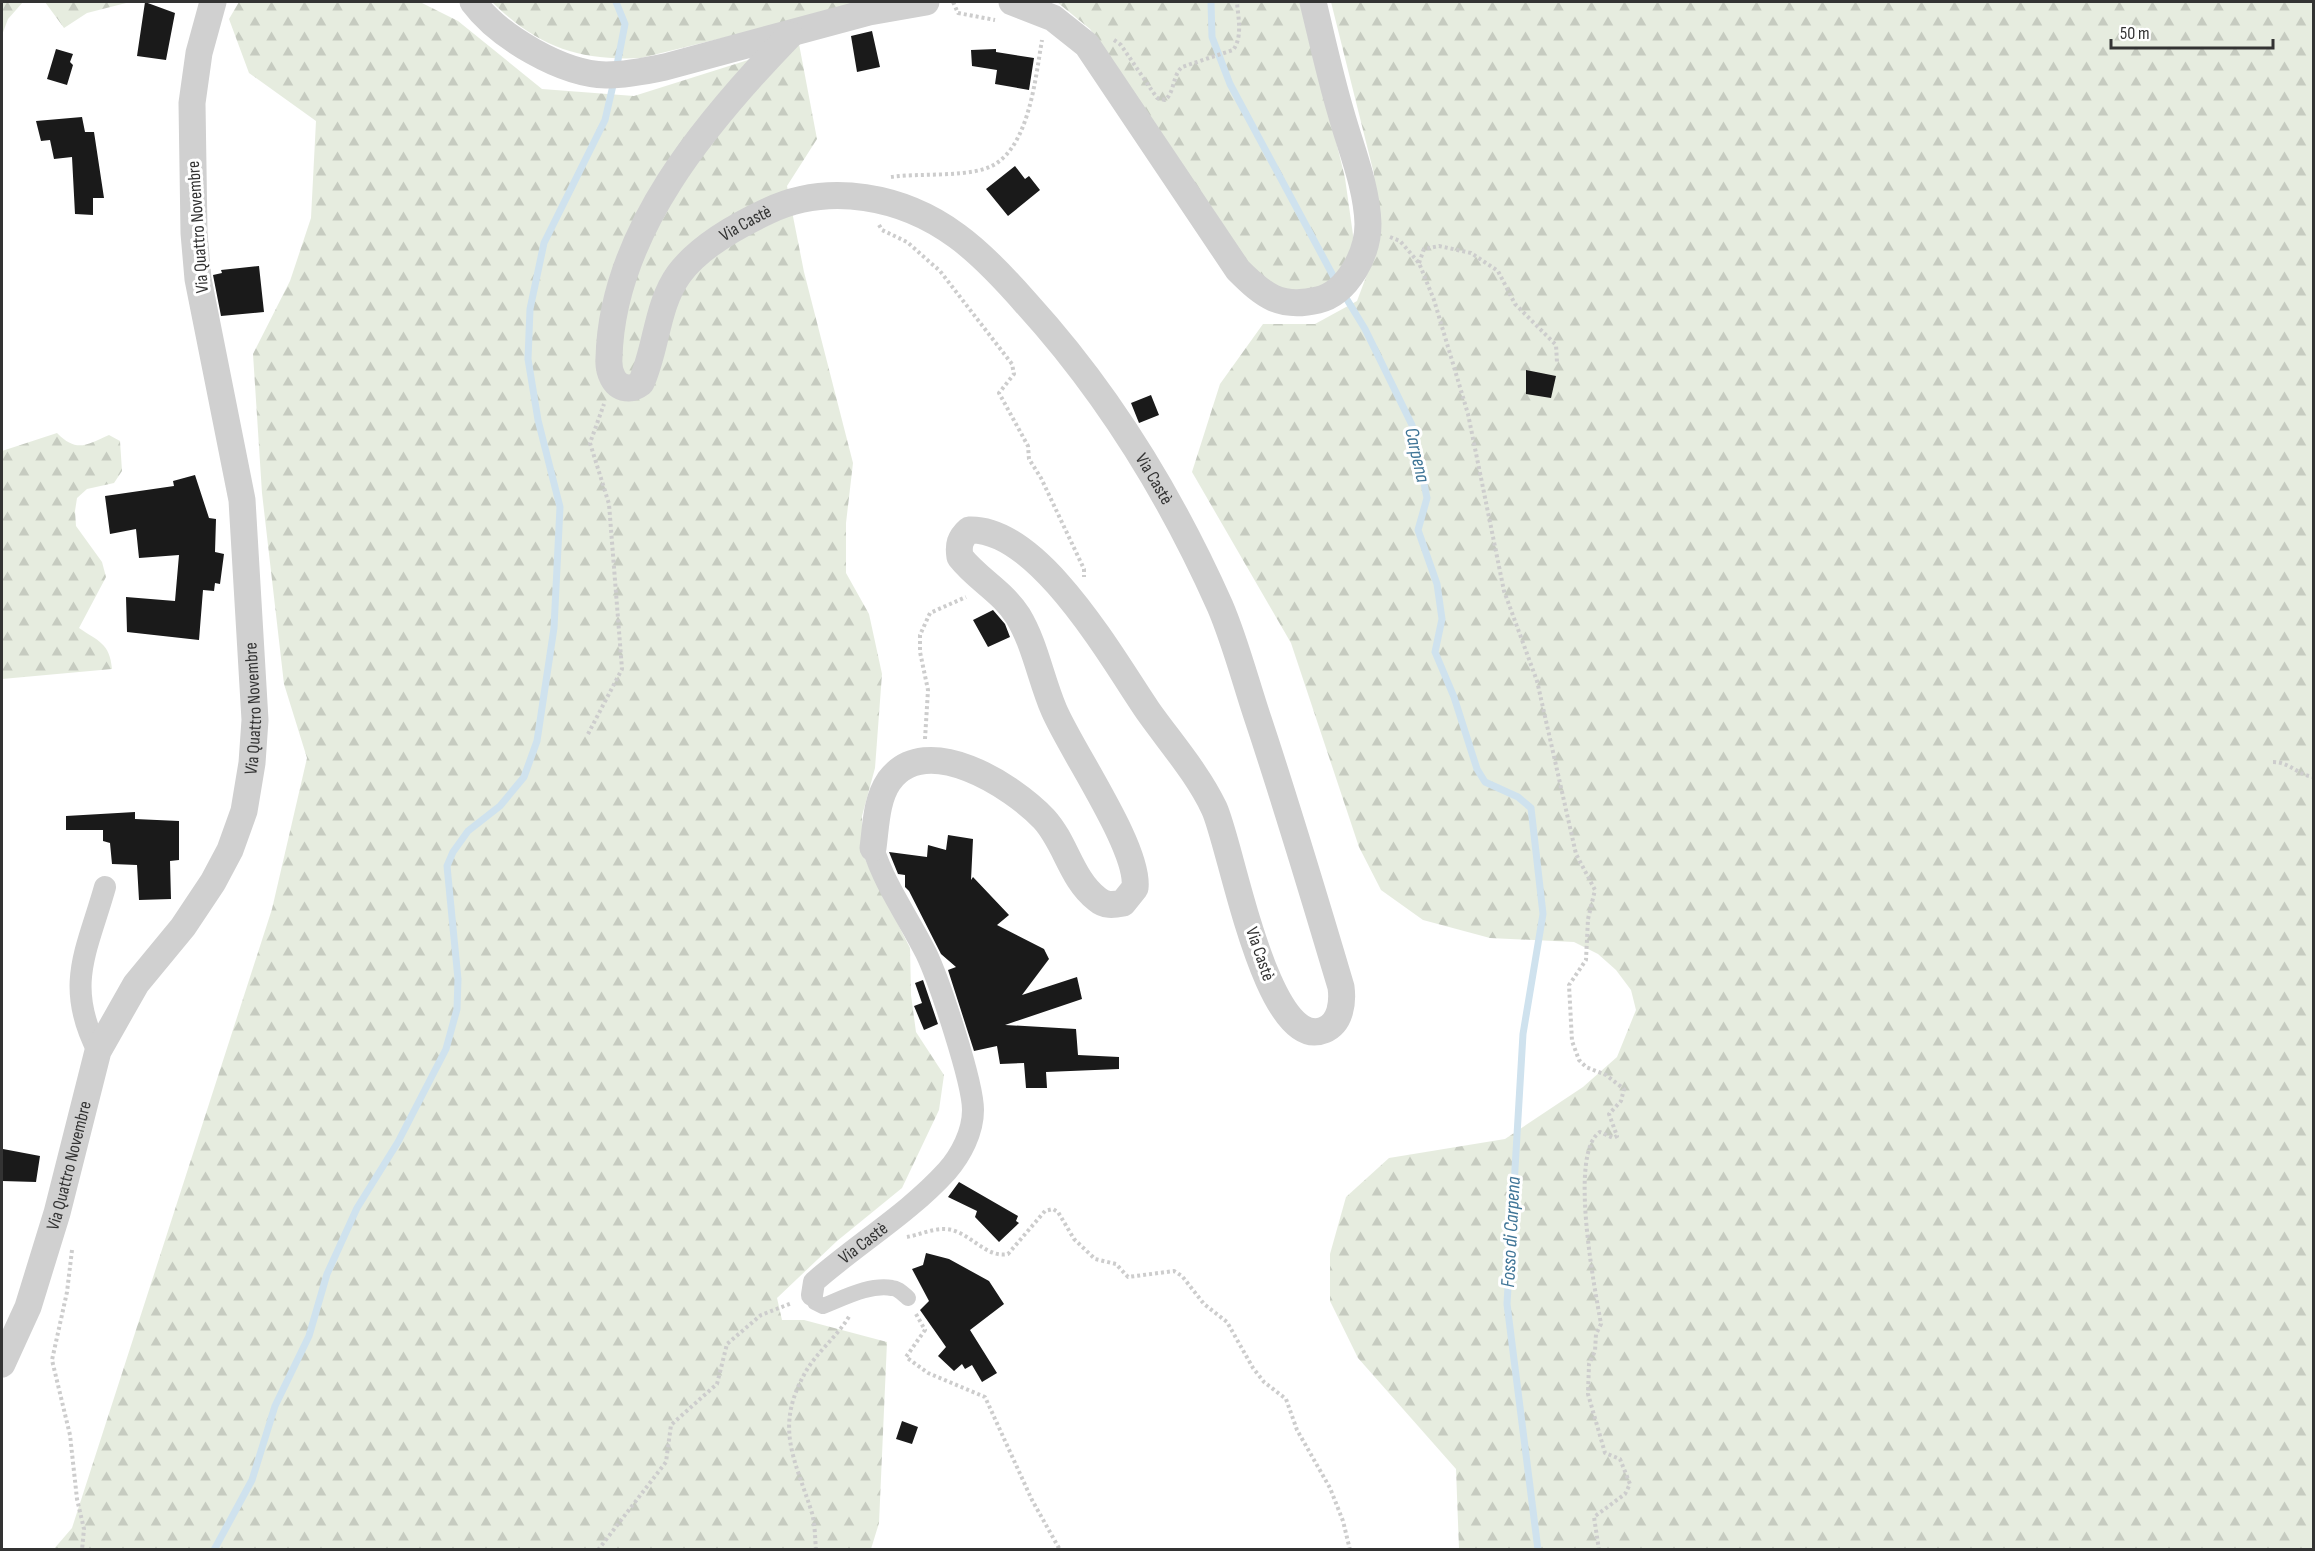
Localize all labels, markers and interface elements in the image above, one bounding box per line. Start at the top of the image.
scale bar [2111,12,2273,50]
text: 50 m [2120,23,2150,44]
street label: Via Quattro Novembre [183,160,213,294]
street label: Via Castè [716,201,775,246]
water label: Carpena [1399,425,1435,485]
street label: Via Castè [1131,449,1178,508]
street label: Via Quattro Novembre [240,642,266,776]
street label: Via Castè [1241,924,1279,984]
street label: Via Quattro Novembre [42,1099,95,1233]
water label: Fosso di Carpena [1496,1176,1526,1288]
street label: Via Castè [834,1218,892,1268]

